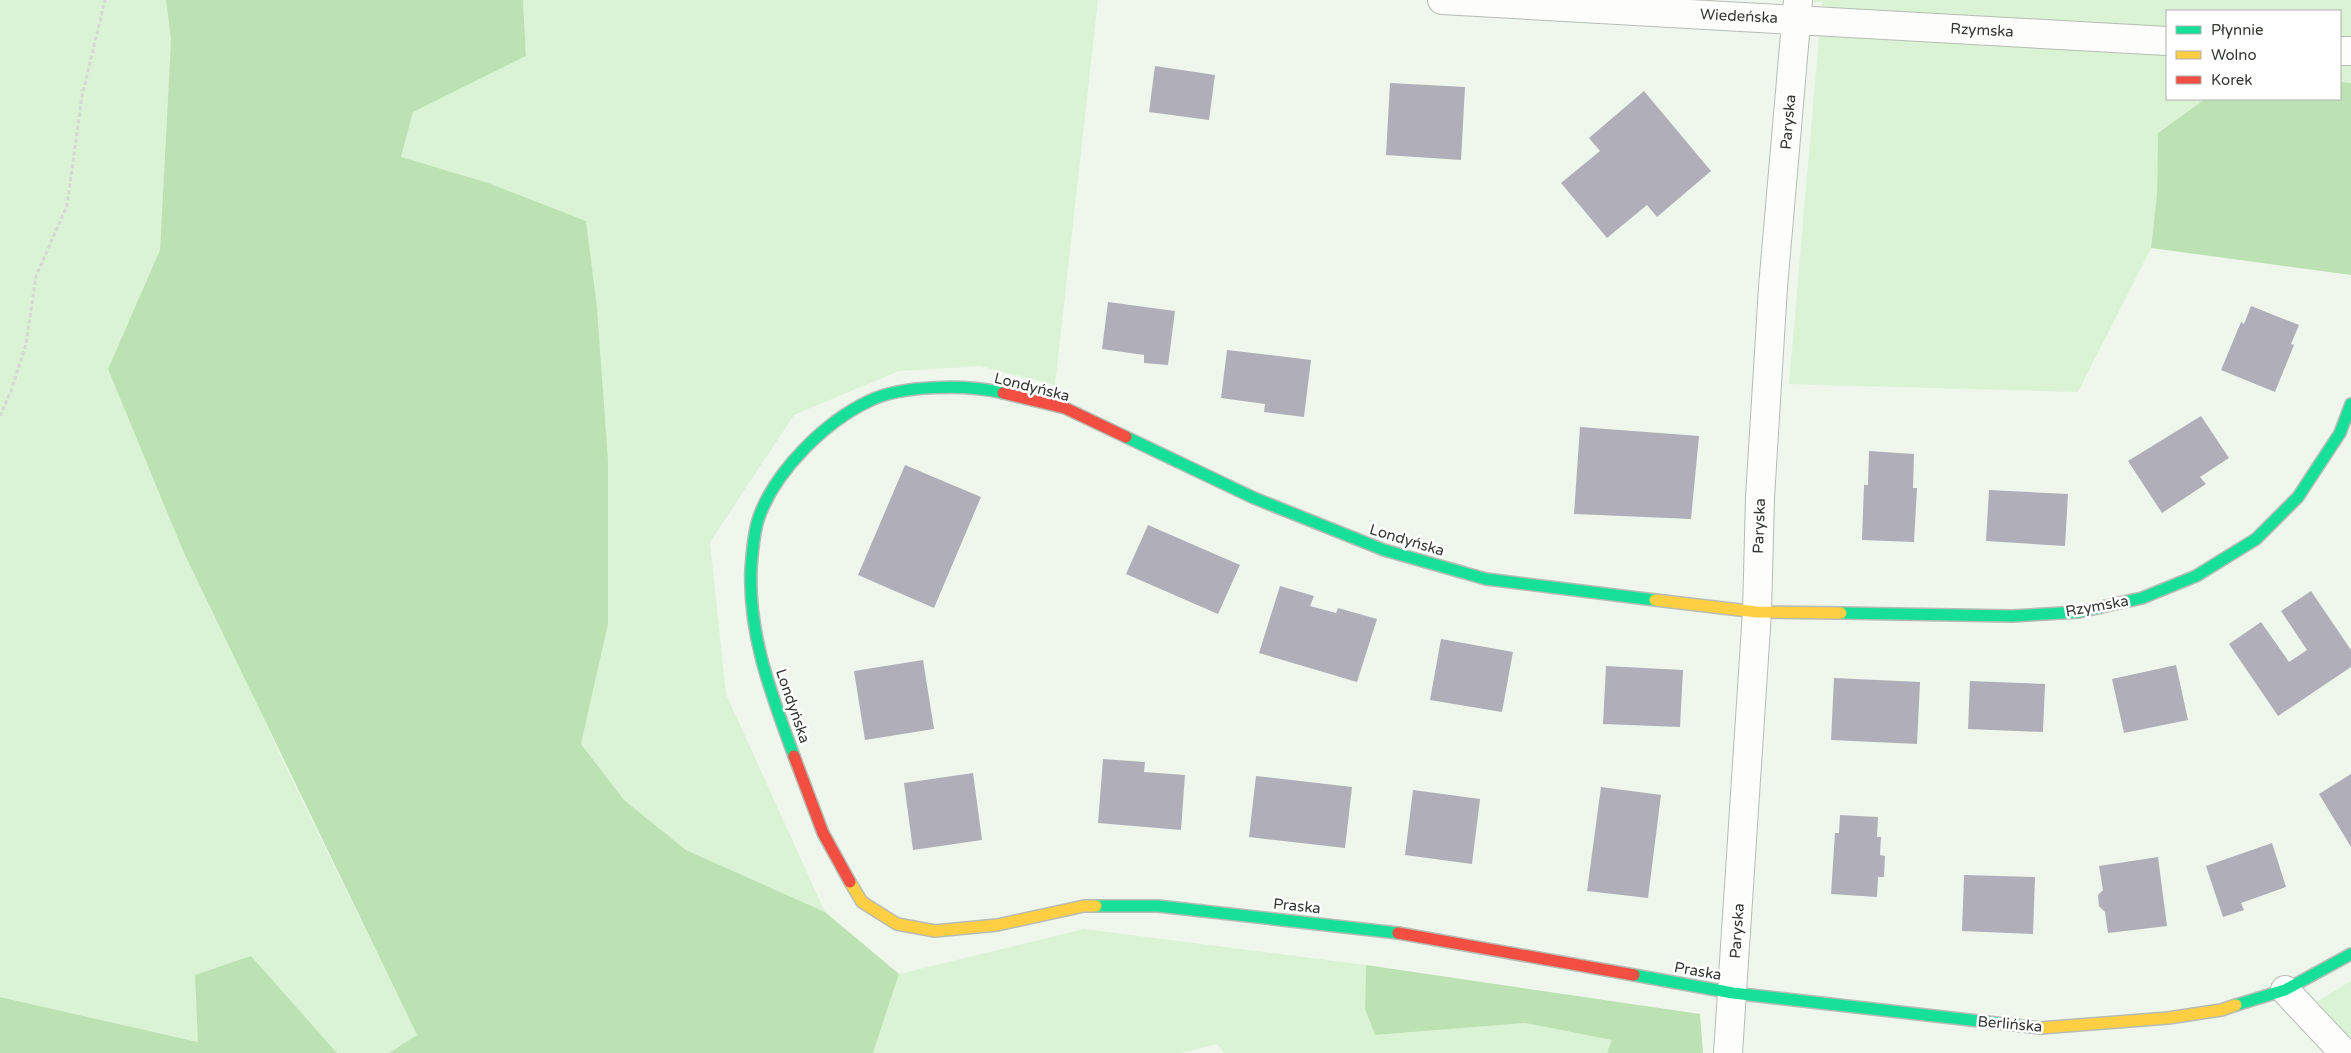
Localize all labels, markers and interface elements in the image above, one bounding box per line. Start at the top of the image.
street label: Wiedeńska [1700,5,1778,27]
legend [2166,10,2341,100]
street label: Rzymska [1950,19,2014,41]
text: Płynnie [2211,21,2264,39]
text: Wolno [2211,46,2257,64]
text: Korek [2211,71,2252,89]
street label: Paryska [1777,94,1799,150]
street label: Londyńska [992,369,1072,405]
street label: Paryska [1749,498,1769,554]
street label: Londyńska [1367,520,1447,560]
street label: Rzymska [2064,592,2130,620]
street label: Londyńska [772,667,814,745]
street label: Praska [1272,895,1322,917]
street label: Paryska [1726,903,1748,959]
street label: Praska [1673,958,1723,984]
street label: Berlińska [1977,1012,2043,1036]

